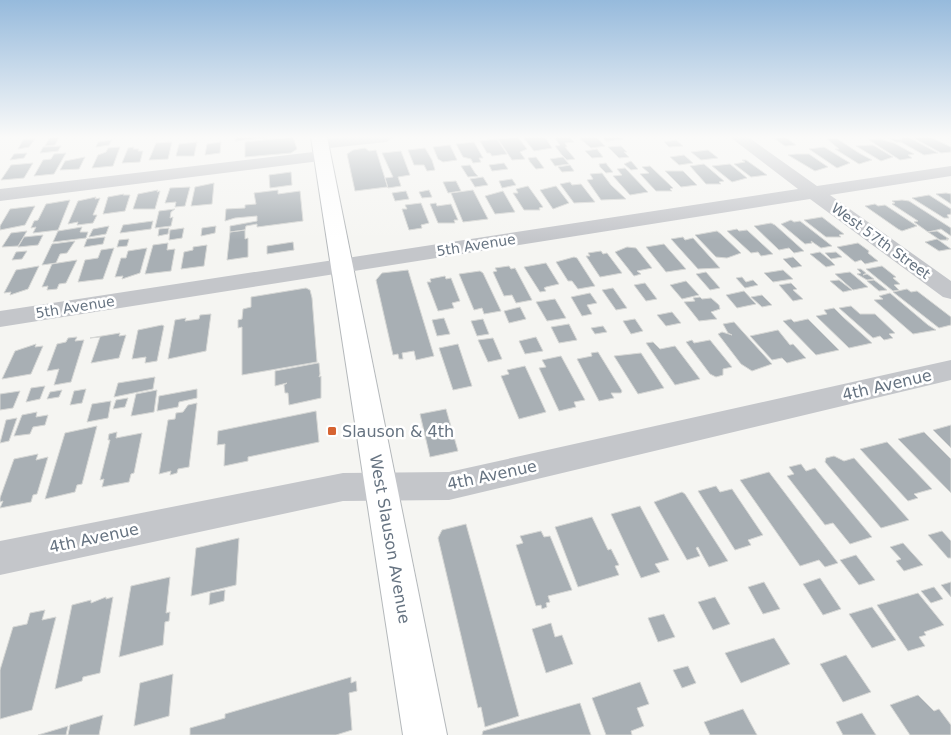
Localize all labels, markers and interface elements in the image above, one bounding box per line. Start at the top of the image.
street label: West 57th Street [829,200,934,282]
street label: 5th Avenue [435,231,517,259]
street label: 5th Avenue [34,293,116,321]
street label: 4th Avenue [840,365,934,405]
place label: Slauson & 4th [342,422,454,441]
marker: Slauson & 4th [326,425,338,437]
street label: West Slauson Avenue [366,453,414,625]
street label: 4th Avenue [445,456,539,494]
street label: 4th Avenue [47,519,141,557]

